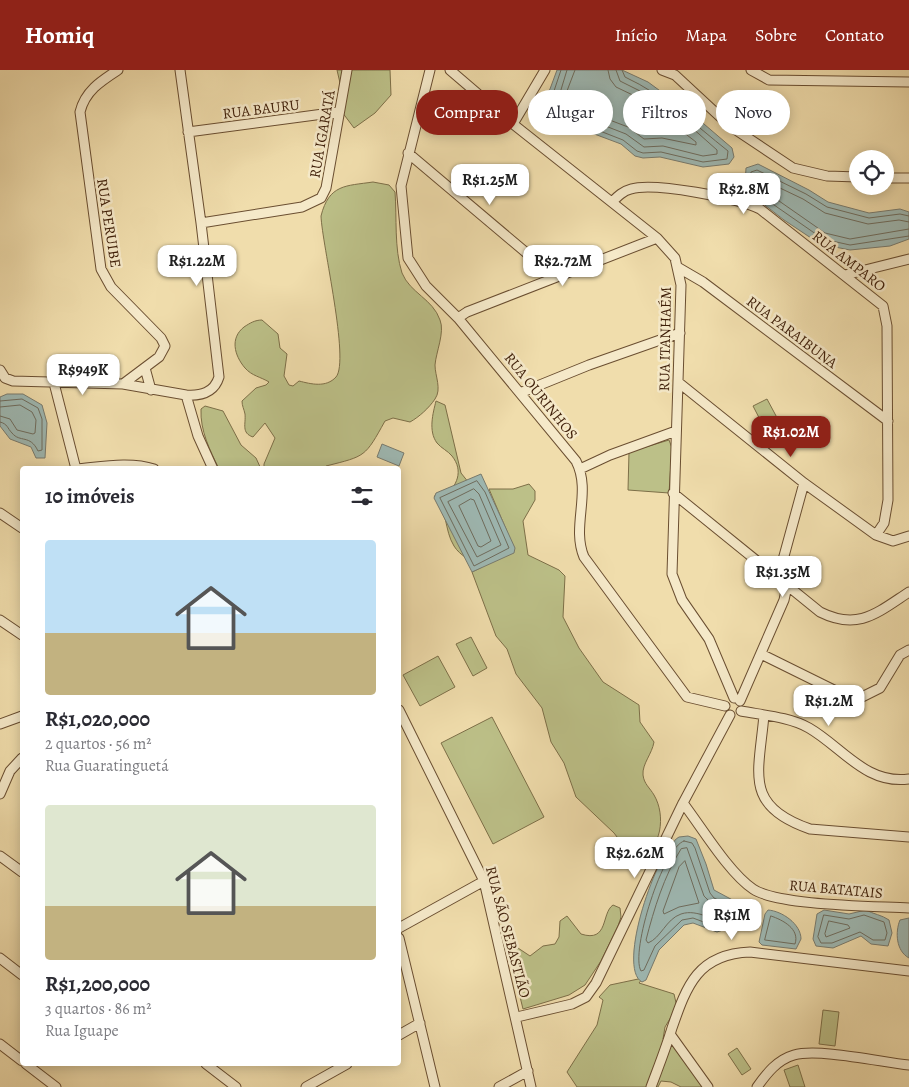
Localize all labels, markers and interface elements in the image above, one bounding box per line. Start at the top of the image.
text: Homiq [25,19,94,51]
text: Início [615,23,658,47]
text: Mapa [686,23,727,47]
text: Sobre [755,23,797,47]
text: Contato [825,23,884,47]
street label: RUA IGARATÁ [304,88,340,180]
chip: Comprar [416,90,518,135]
chip: Alugar [528,90,613,135]
chip: Filtros [623,90,706,135]
chip: Novo [716,90,790,135]
street label: RUA BAURU [221,94,301,124]
map controls [849,150,894,195]
button: locate [849,150,894,195]
pin: R$1.25M [444,164,536,206]
text: R$1.25M [462,169,518,191]
pin: R$2.8M [703,172,785,215]
street label: RUA PERUIBE [92,177,126,269]
text: R$2.8M [719,178,769,200]
street label: RUA AMPARO [808,226,890,296]
pin: R$1.22M [151,244,243,287]
pin: R$2.72M [517,244,609,287]
text: R$1.22M [169,250,225,272]
text: R$2.72M [534,250,592,272]
street label: RUA ITANHAÉM [654,287,676,391]
street label: RUA PARAIBUNA [742,291,842,373]
street label: RUA OURINHOS [500,348,582,444]
pin: R$949K [42,354,124,396]
text: R$949K [58,359,108,381]
pin: R$1.02M [745,416,837,458]
text: R$1.02M [762,421,820,443]
text: 10 imóveis [45,482,135,510]
icon: filters [348,482,376,510]
pin: R$1.35M [737,556,829,598]
text: R$1.35M [755,561,811,583]
icon: home [166,573,256,663]
pin: R$1.2M [788,684,870,727]
text: R$1.2M [804,690,854,712]
text: R$1,020,000 [45,705,150,733]
text: 2 quartos · 56 m² [45,733,151,755]
text: Rua Guaratinguetá [45,755,169,777]
pin: R$2.62M [589,836,681,879]
icon: home [166,838,256,928]
text: R$2.62M [606,842,664,864]
street label: RUA SÃO SEBASTIÃO [481,864,535,1000]
street label: RUA BATATAIS [788,875,884,903]
pin: R$1M [702,898,762,941]
text: R$1M [714,904,750,926]
text: R$1,200,000 [45,970,150,998]
text: 3 quartos · 86 m² [45,998,151,1020]
text: Rua Iguape [45,1020,119,1042]

